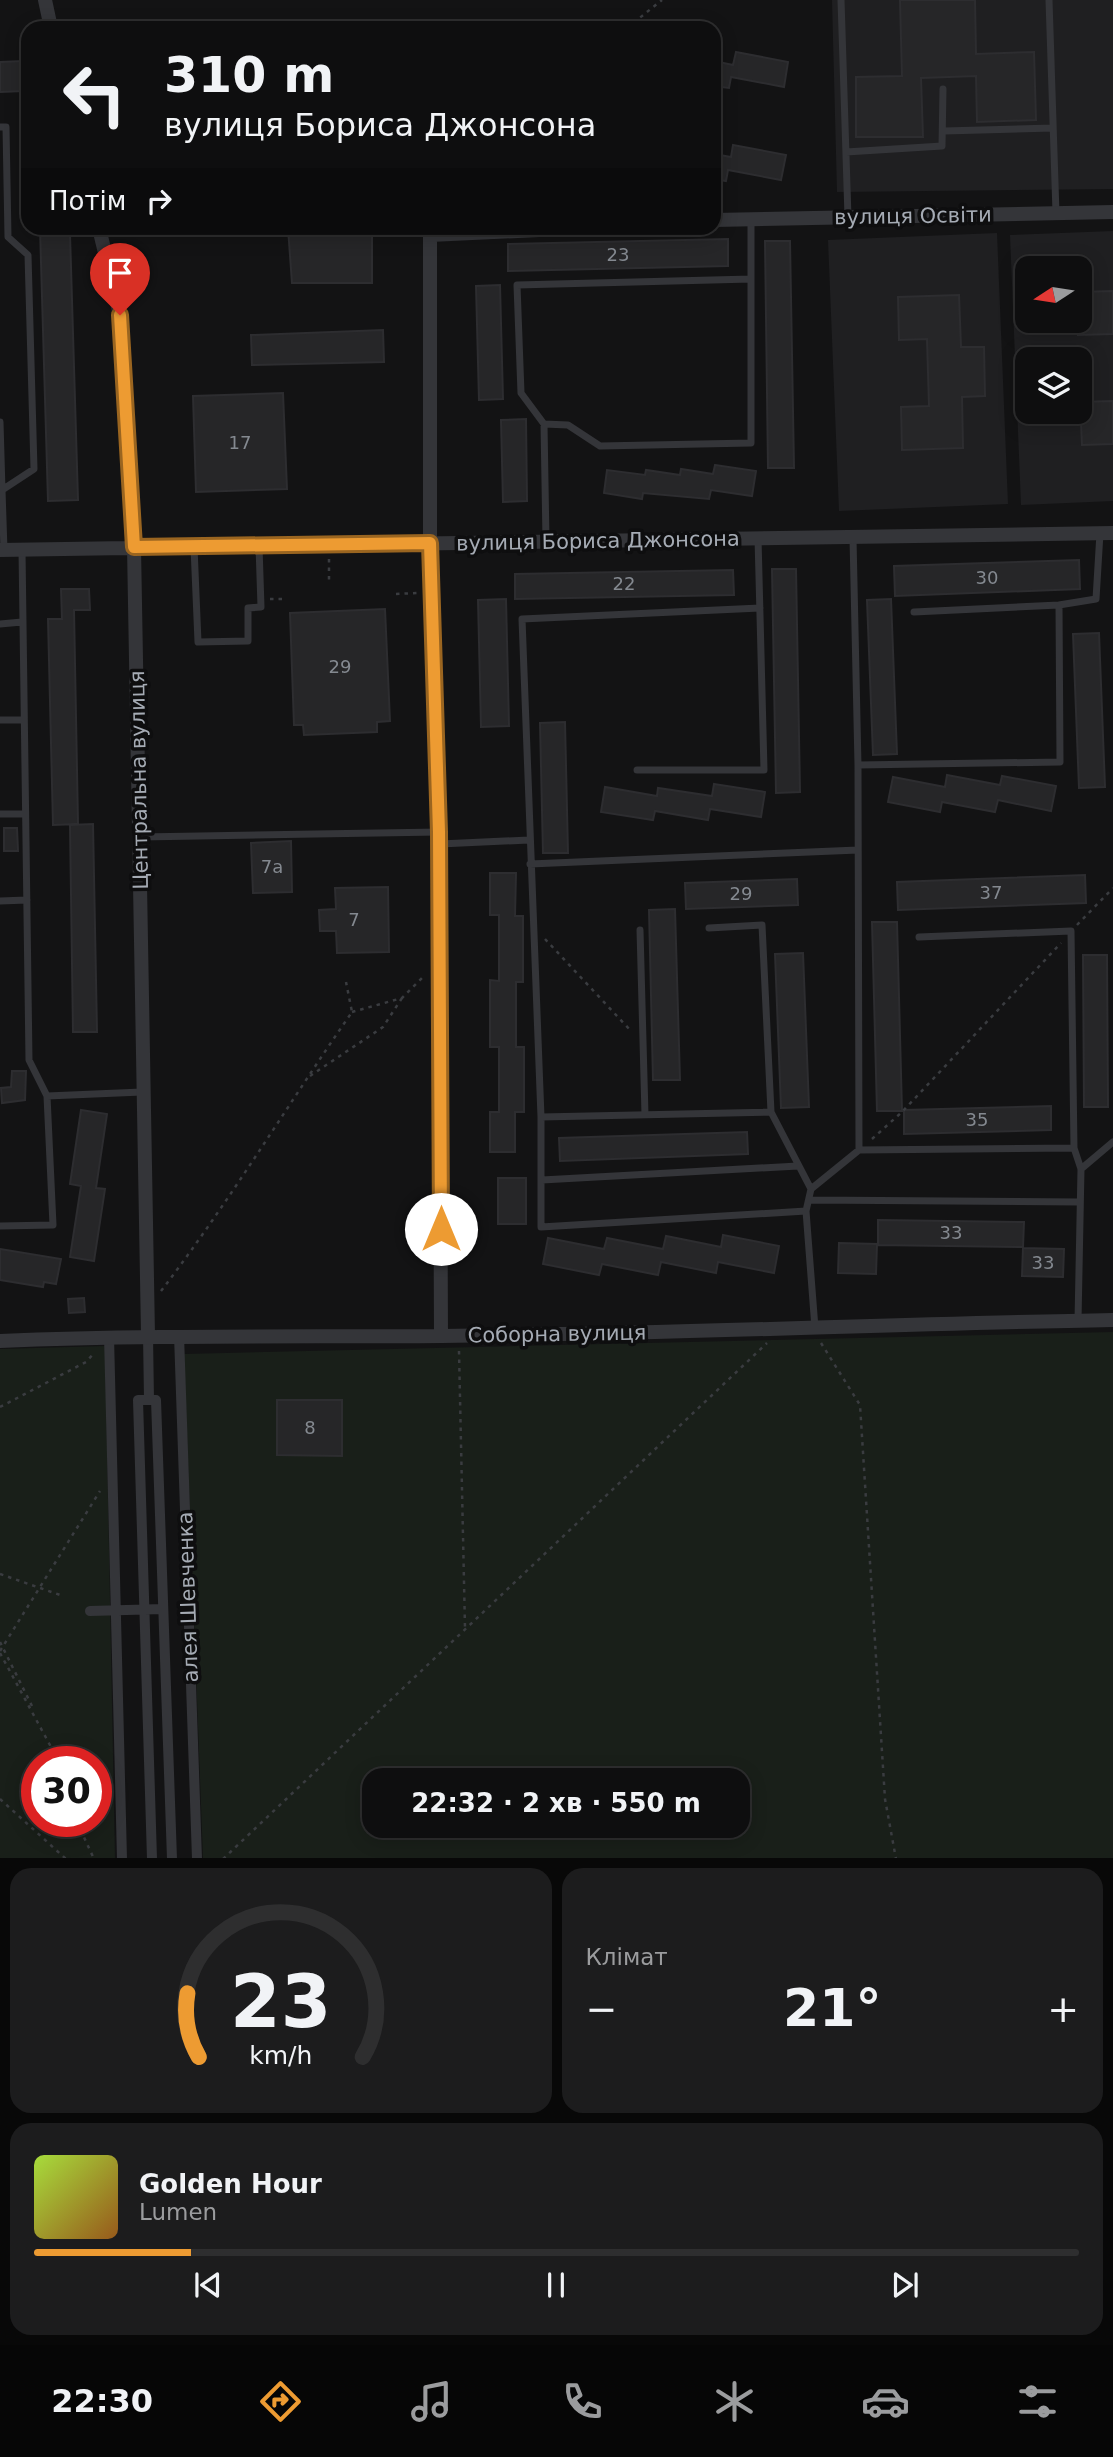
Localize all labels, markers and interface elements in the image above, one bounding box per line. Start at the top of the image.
text: 310 m [164,47,334,104]
icon: left [49,49,140,140]
text: вулиця Бориса Джонсона [164,106,596,144]
icon: right [140,182,178,220]
text: Потім [49,186,126,216]
street label: вулиця Освіти [834,203,992,229]
pin [90,243,150,315]
house number: 23 [607,244,629,265]
icon: arrive [101,254,139,292]
north arrow [1015,256,1092,332]
map controls [1015,256,1092,424]
button: layers [1015,347,1092,424]
house number: 17 [229,432,251,453]
street label: вулиця Бориса Джонсона [456,527,740,555]
house number: 30 [976,567,998,588]
house number: 22 [613,573,635,594]
house number: 29 [329,656,351,677]
street label: Центральна вулиця [125,670,153,890]
house number: 7а [261,856,283,877]
house number: 37 [980,882,1002,903]
house number: 29 [730,883,752,904]
house number: 7 [348,909,360,930]
house number: 35 [966,1109,988,1130]
position arrow [404,1192,478,1266]
house number: 33 [940,1222,962,1243]
house number: 33 [1032,1252,1054,1273]
street label: Соборна вулиця [467,1320,647,1348]
house number: 8 [304,1417,316,1438]
street label: алея Шевченка [173,1511,203,1683]
speed limit sign: 30 [21,1746,112,1837]
text: 22:32 · 2 хв · 550 m [411,1788,701,1818]
text: Клімат [586,1944,668,1970]
text: 23 [230,1959,331,2044]
text: 21° [783,1978,881,2038]
text: − [586,1987,617,2031]
text: + [1047,1987,1079,2031]
text: km/h [249,2040,312,2069]
text: Golden Hour [139,2169,322,2199]
text: Lumen [139,2199,217,2225]
icon: previous [189,2266,227,2304]
icon: pause [537,2266,575,2304]
icon: next [886,2266,924,2304]
icon: directions [256,2377,305,2426]
icon: music [407,2377,456,2426]
icon: phone [558,2377,607,2426]
icon: climate [710,2377,759,2426]
icon: car [861,2377,910,2426]
icon: filters [1013,2377,1062,2426]
text: 22:30 [51,2382,153,2420]

